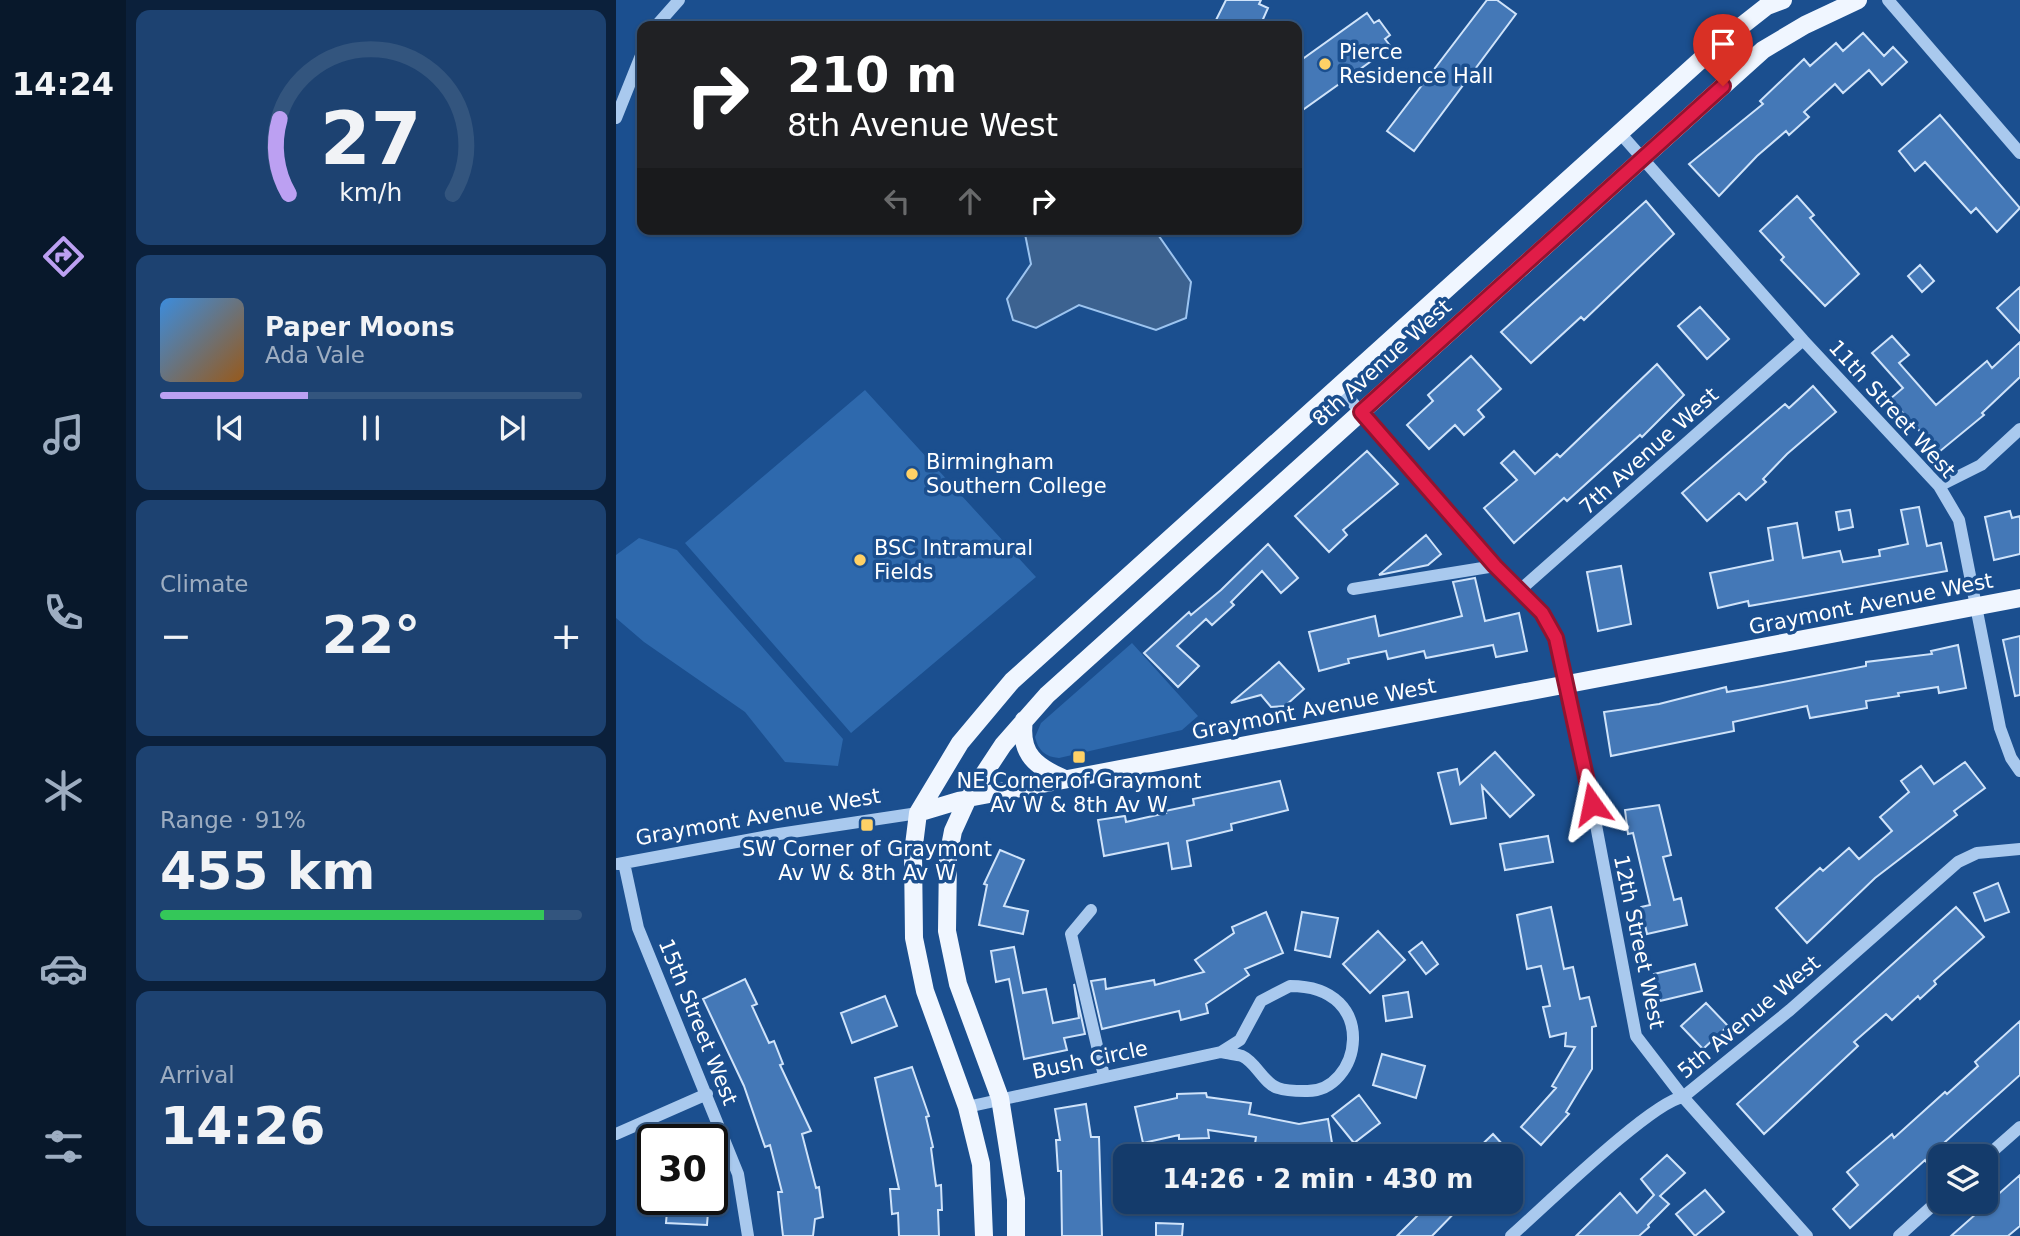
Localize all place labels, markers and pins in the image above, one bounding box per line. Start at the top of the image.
pin [1693,14,1753,86]
place label: Pierce Residence Hall [1339,40,1493,88]
marker: Pierce Residence Hall [1317,56,1333,72]
place label: Birmingham Southern College [926,450,1107,498]
marker: Birmingham Southern College [904,466,920,482]
place label: BSC Intramural Fields [874,536,1033,584]
marker: BSC Intramural Fields [852,552,868,568]
marker: NE Corner of Graymont Av W & 8th Av W [1071,749,1087,765]
place label: NE Corner of Graymont Av W & 8th Av W [957,769,1201,817]
marker: SW Corner of Graymont Av W & 8th Av W [859,817,875,833]
place label: SW Corner of Graymont Av W & 8th Av W [742,837,992,885]

